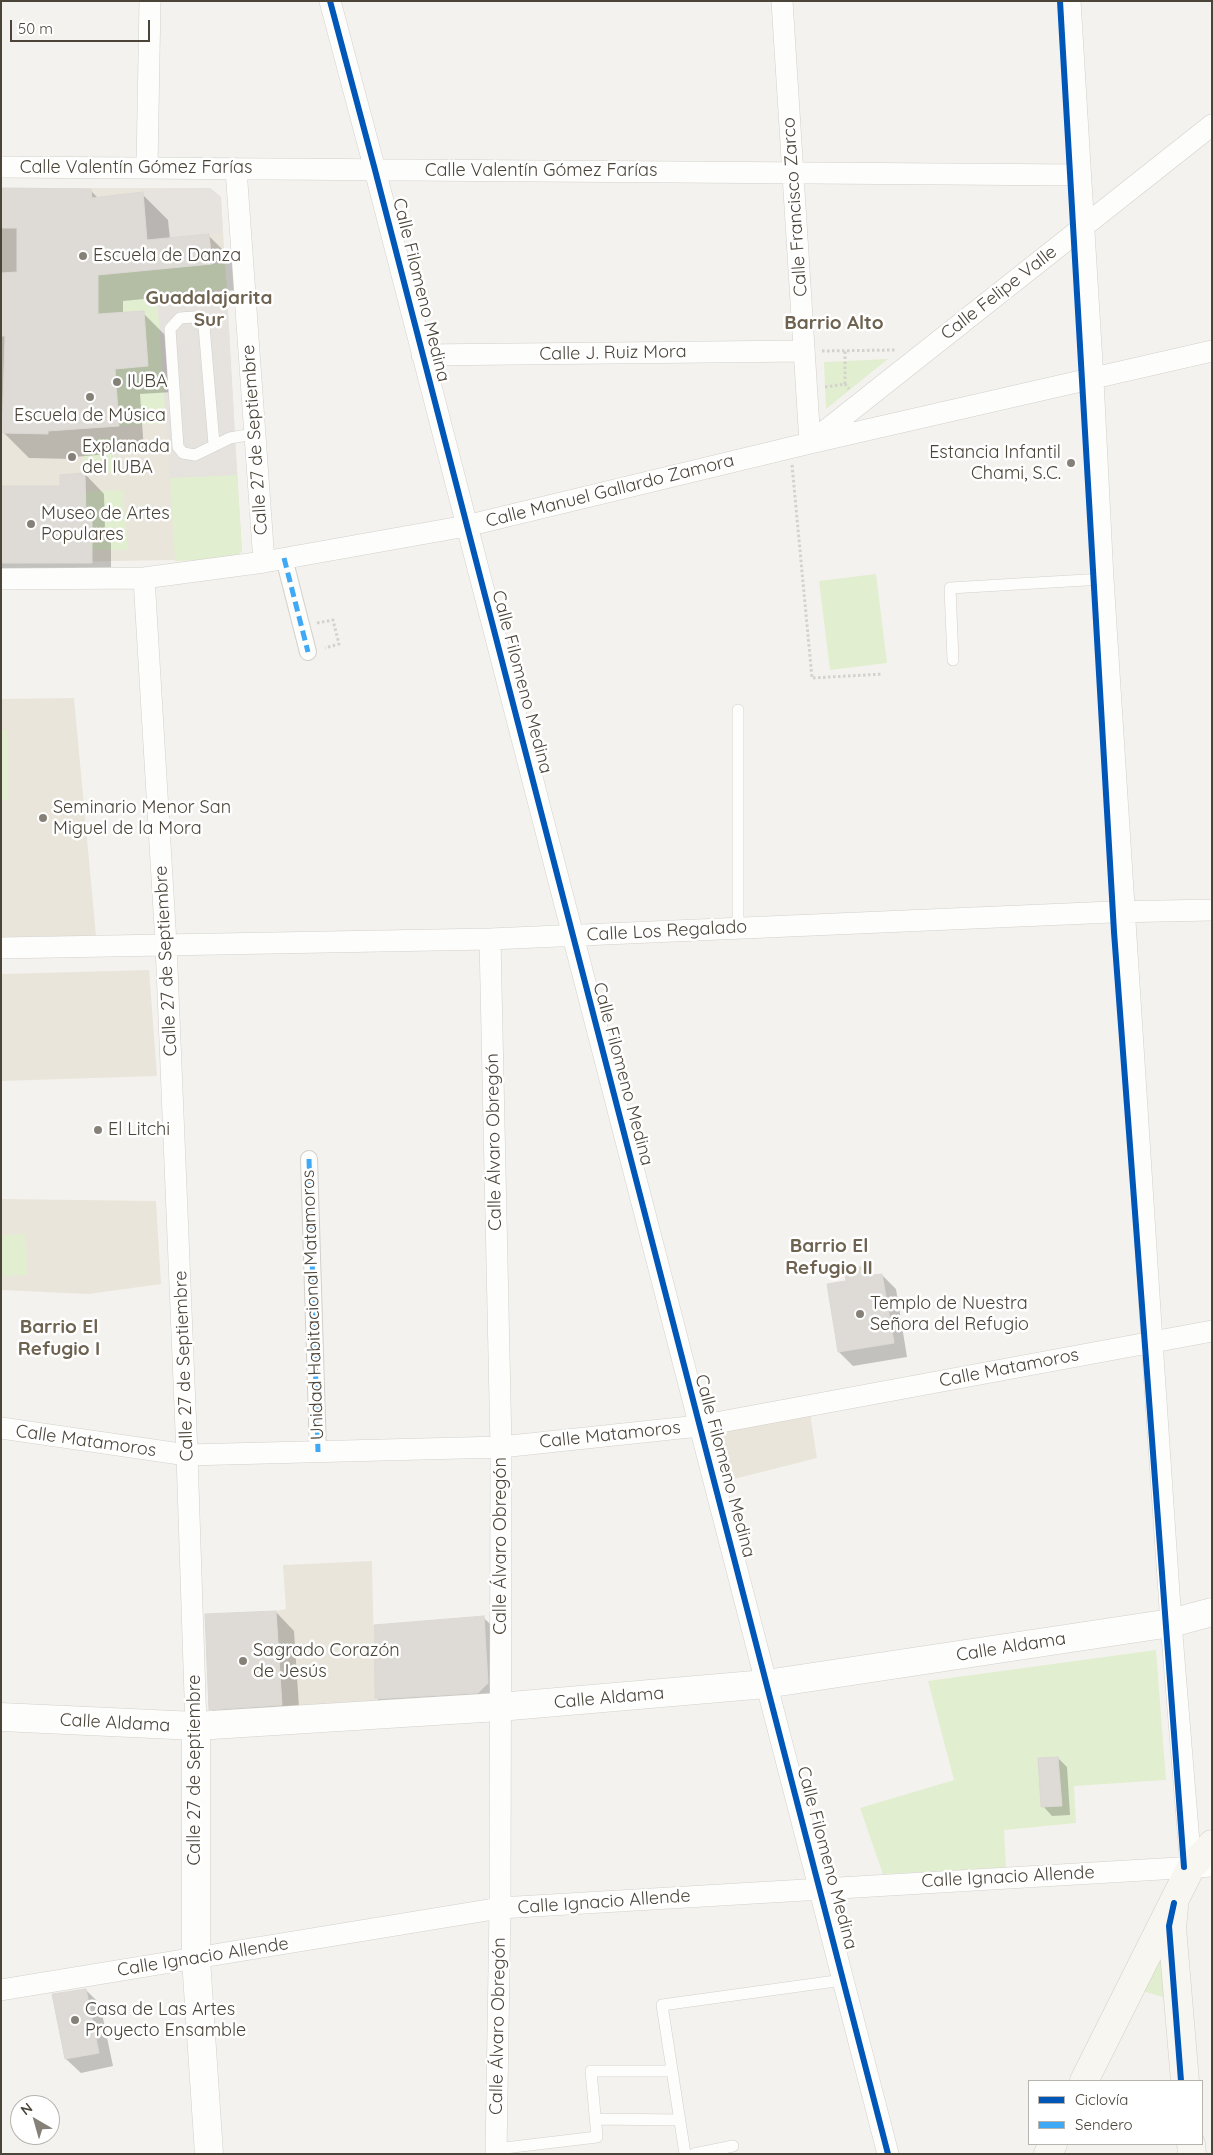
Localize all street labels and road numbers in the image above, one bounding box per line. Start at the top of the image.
street label: Calle Francisco Zarco [778,117,812,297]
street label: Calle Valentín Gómez Farías [20,157,252,179]
street label: Calle Valentín Gómez Farías [425,160,657,182]
street label: Calle Filomeno Medina [388,196,454,384]
street label: Calle Felipe Valle [937,241,1061,345]
street label: Calle J. Ruiz Mora [539,341,687,365]
street label: Calle 27 de Septiembre [238,344,272,536]
street label: Calle Manuel Gallardo Zamora [484,450,736,532]
street label: Calle Filomeno Medina [487,588,557,776]
street label: Calle 27 de Septiembre [150,865,182,1057]
street label: Calle Los Regalado [586,916,748,946]
street label: Calle Filomeno Medina [588,980,658,1168]
street label: Calle Álvaro Obregón [482,1053,506,1231]
street label: Unidad Habitacional Matamoros [297,1169,329,1441]
street label: Calle 27 de Septiembre [170,1270,198,1462]
street label: Calle Matamoros [937,1344,1081,1392]
street label: Calle Filomeno Medina [690,1372,760,1560]
street label: Calle Matamoros [538,1417,682,1453]
street label: Calle Matamoros [14,1420,158,1462]
street label: Calle Álvaro Obregón [490,1457,512,1635]
street label: Calle Aldama [955,1628,1067,1666]
street label: Calle 27 de Septiembre [184,1675,206,1865]
street label: Calle Aldama [553,1682,665,1714]
street label: Calle Aldama [59,1709,171,1737]
street label: Calle Filomeno Medina [792,1764,862,1952]
street label: Calle Ignacio Allende [921,1862,1095,1892]
street label: Calle Ignacio Allende [517,1885,691,1919]
street label: Calle Ignacio Allende [116,1933,290,1981]
street label: Calle Álvaro Obregón [486,1937,510,2115]

